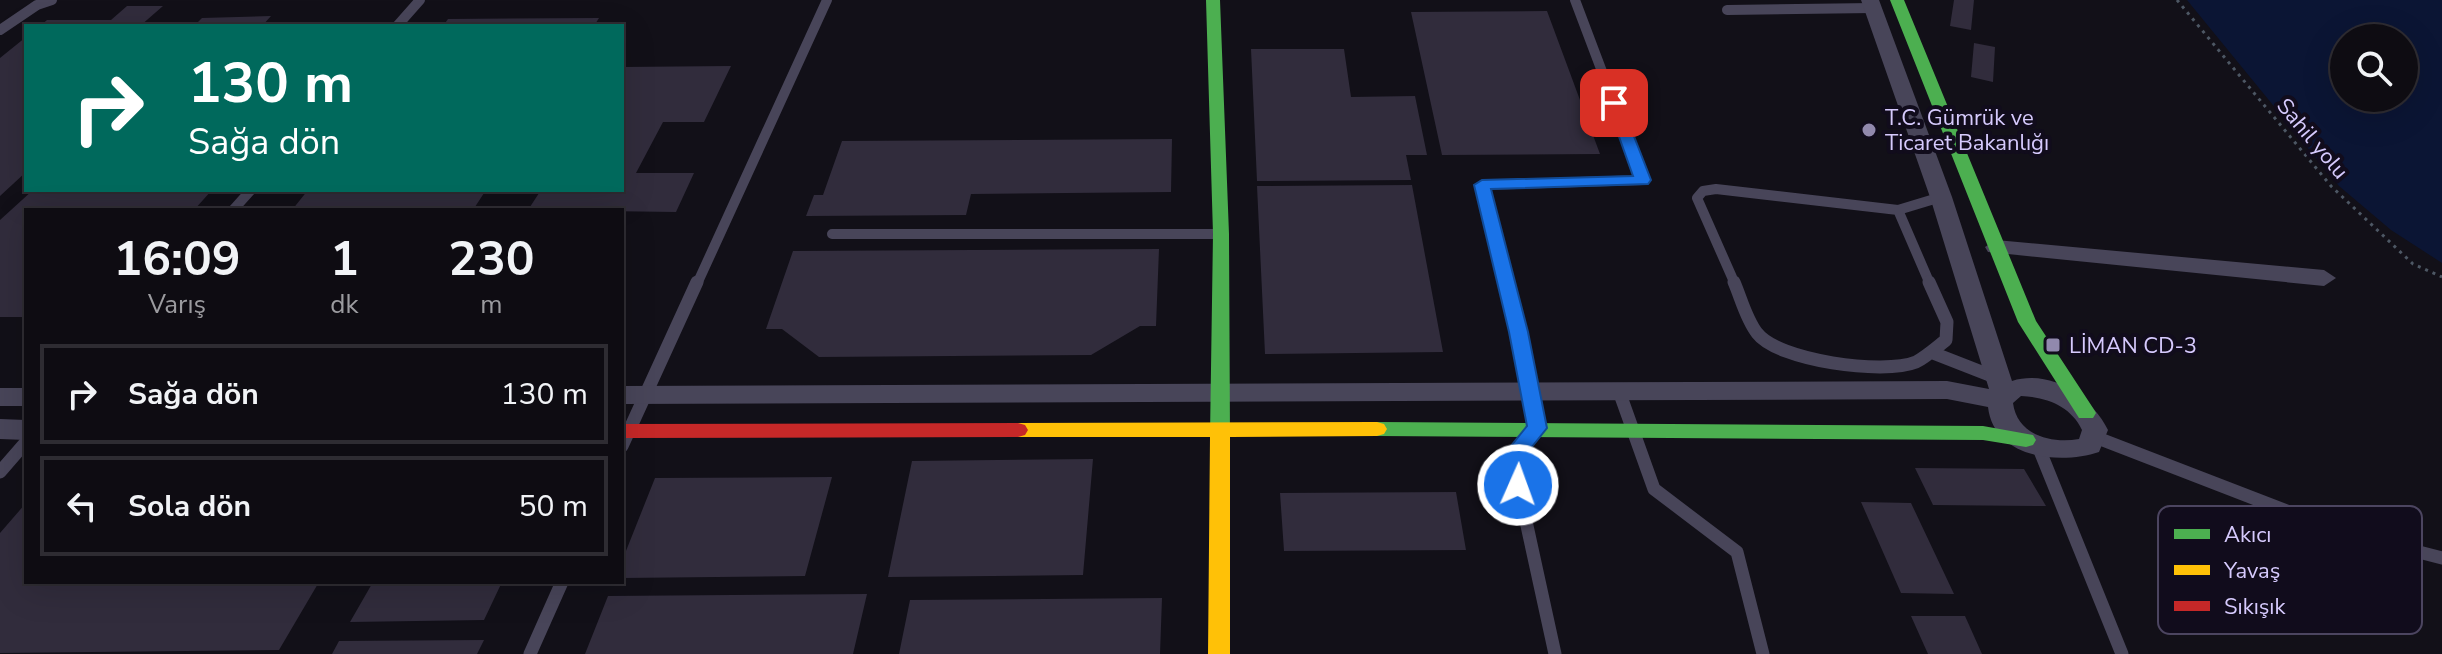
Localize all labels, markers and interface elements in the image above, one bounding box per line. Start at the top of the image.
map controls [2330,24,2418,112]
button: search [2330,24,2418,112]
text: 130 m [188,45,353,122]
icon: right [56,56,160,160]
pin [1580,69,1648,137]
icon: arrive [1592,81,1636,125]
street label: Sahil yolu [2270,92,2355,186]
place label: T.C. Gümrük ve Ticaret Bakanlığı [1885,103,2049,158]
text: Sağa dön [188,118,340,167]
marker: T.C. Gümrük ve Ticaret Bakanlığı [1860,121,1878,139]
text: 16:09 [113,226,241,292]
text: 1 [330,226,359,292]
text: 230 [448,226,535,292]
text: Varış [148,287,206,322]
text: dk [330,287,358,322]
text: m [480,287,502,322]
place label: LİMAN CD-3 [2069,331,2197,361]
marker: LİMAN CD-3 [2044,336,2062,354]
icon: right [60,372,104,416]
text: Sağa dön [128,374,259,415]
text: 130 m [501,374,588,415]
position arrow [1476,443,1560,527]
icon: left [60,484,104,528]
text: Sola dön [128,486,251,527]
text: 50 m [519,486,588,527]
legend [2158,506,2422,634]
text: Akıcı [2224,520,2271,550]
text: Yavaş [2223,556,2280,586]
text: Sıkışık [2224,592,2286,622]

